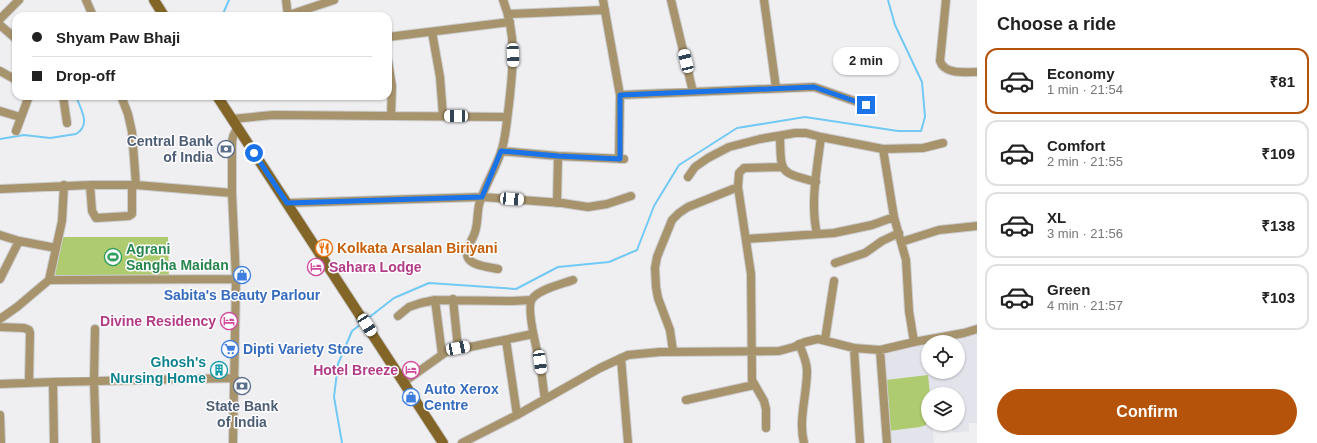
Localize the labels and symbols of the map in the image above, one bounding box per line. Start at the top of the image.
car [507,43,519,67]
callout: 2 min [833,47,899,75]
car [677,48,695,74]
route end [857,96,875,114]
car [444,110,468,122]
place label: Central Bank of India [127,133,213,165]
bank icon: Central Bank of India [216,139,236,159]
route start [245,144,263,162]
car [500,192,524,206]
restaurant icon: Kolkata Arsalan Biriyani [314,238,334,258]
place label: Kolkata Arsalan Biriyani [337,240,498,256]
place label: Agrani Sangha Maidan [126,241,229,273]
sports icon: Agrani Sangha Maidan [103,247,123,267]
hotel icon: Sahara Lodge [306,257,326,277]
place label: Sahara Lodge [329,259,422,275]
shop icon: Sabita's Beauty Parlour [232,265,252,285]
place label: Sabita's Beauty Parlour [164,287,321,303]
hotel icon: Divine Residency [219,311,239,331]
car [355,312,379,338]
place label: Divine Residency [100,313,216,329]
supermarket icon: Dipti Variety Store [220,339,240,359]
car [445,340,471,356]
place label: Dipti Variety Store [243,341,364,357]
car [532,349,548,375]
place label: Ghosh's Nursing Home [110,354,206,386]
building icon: Ghosh's Nursing Home [209,360,229,380]
hotel icon: Hotel Breeze [401,360,421,380]
place label: Hotel Breeze [313,362,398,378]
bank icon: State Bank of India [232,376,252,396]
place label: Auto Xerox Centre [424,381,499,413]
shop icon: Auto Xerox Centre [401,387,421,407]
place label: State Bank of India [206,398,278,430]

